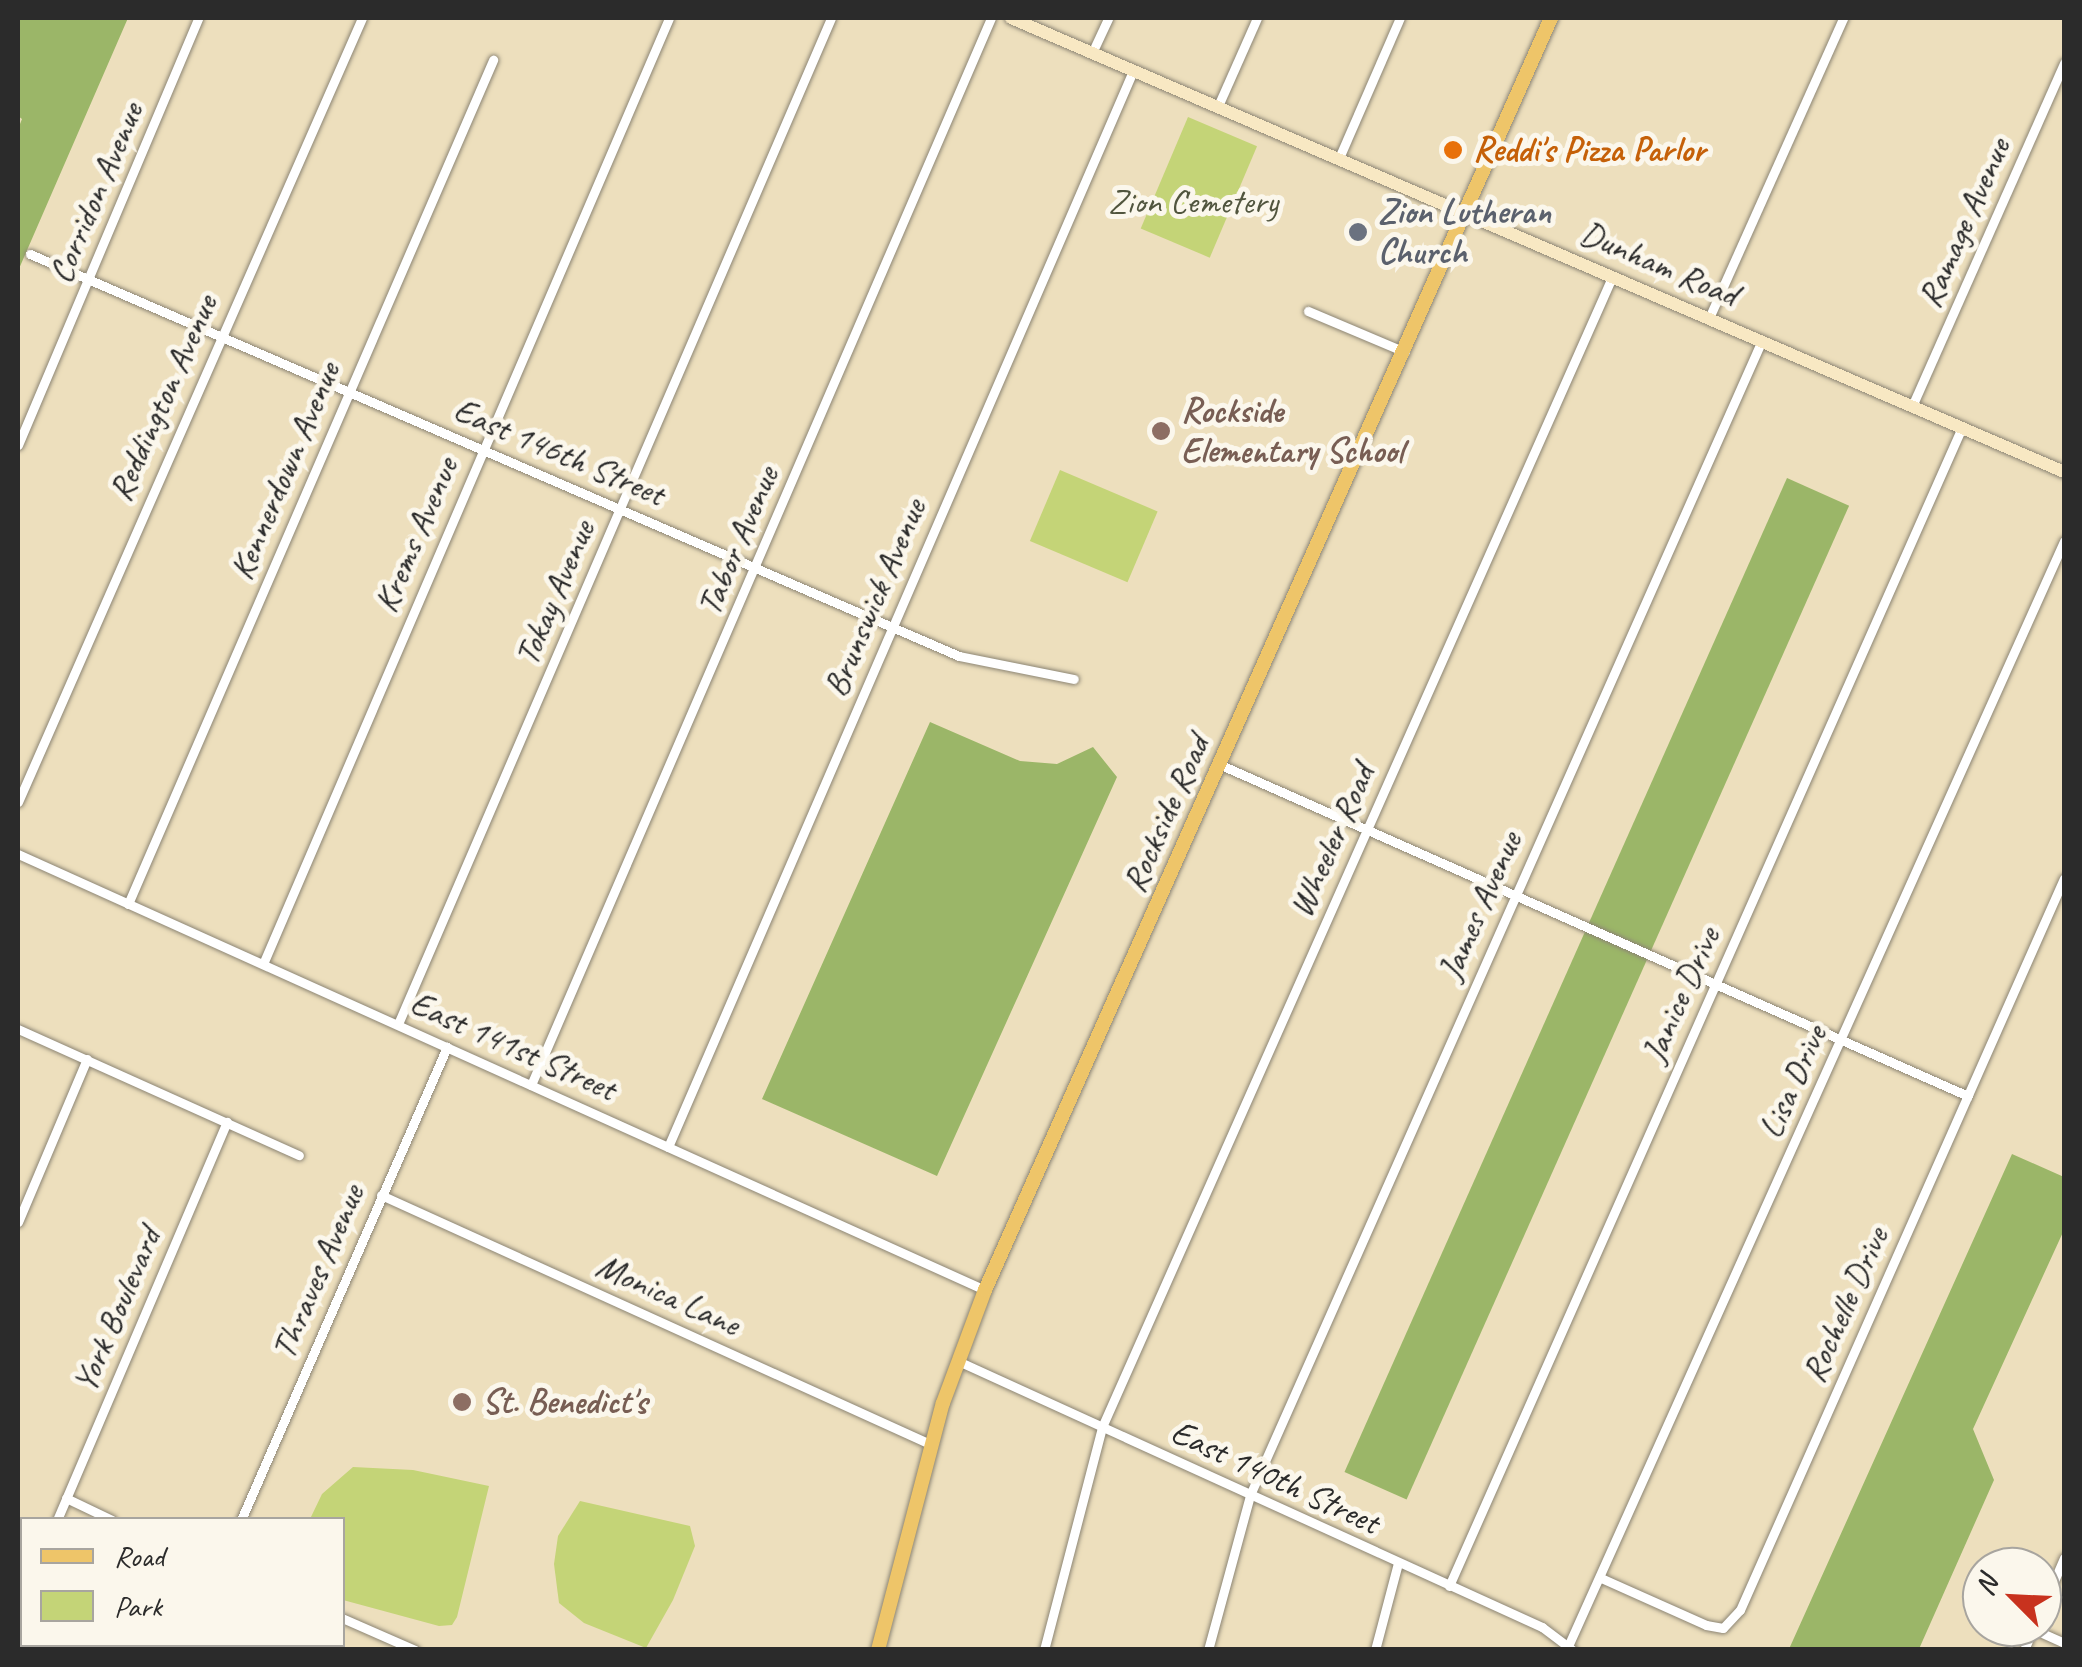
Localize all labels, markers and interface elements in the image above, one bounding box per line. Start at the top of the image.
street label: Corridon Avenue [39,97,153,289]
place label: Reddi's Pizza Parlor [1473,129,1706,171]
street label: Ramage Avenue [1908,132,2020,314]
marker: Reddi's Pizza Parlor [1442,139,1464,161]
park label: Zion Cemetery [1109,181,1277,223]
place label: Zion Lutheran Church [1378,191,1550,273]
street label: Dunham Road [1575,212,1743,316]
marker: Zion Lutheran Church [1347,221,1369,243]
street label: Reddington Avenue [99,289,227,507]
street label: Kennerdown Avenue [220,356,350,586]
street label: East 146th Street [447,389,671,515]
place label: Rockside Elementary School [1181,390,1403,472]
marker: Rockside Elementary School [1150,420,1172,442]
street label: Krems Avenue [365,451,467,619]
street label: Tabor Avenue [688,460,788,622]
street label: Brunswick Avenue [815,493,935,703]
street label: Tokay Avenue [506,514,604,672]
street label: Rockside Road [1113,729,1219,899]
street label: Wheeler Road [1280,758,1384,924]
street label: James Avenue [1429,826,1531,986]
street label: Janice Drive [1633,921,1729,1069]
street label: East 141st Street [403,982,623,1110]
street label: Lisa Drive [1750,1019,1836,1145]
street label: Thraves Avenue [263,1179,373,1365]
street label: York Boulevard [63,1221,171,1399]
street label: Rochelle Drive [1792,1221,1898,1389]
street label: Monica Lane [590,1245,746,1345]
place label: St. Benedict's [482,1381,647,1423]
marker: St. Benedict's [451,1391,473,1413]
street label: East 140th Street [1164,1410,1386,1544]
legend [20,1517,345,1647]
text: Road [114,1537,164,1575]
north arrow [1962,1547,2062,1647]
text: N [1966,1570,2005,1600]
text: Park [114,1587,162,1625]

